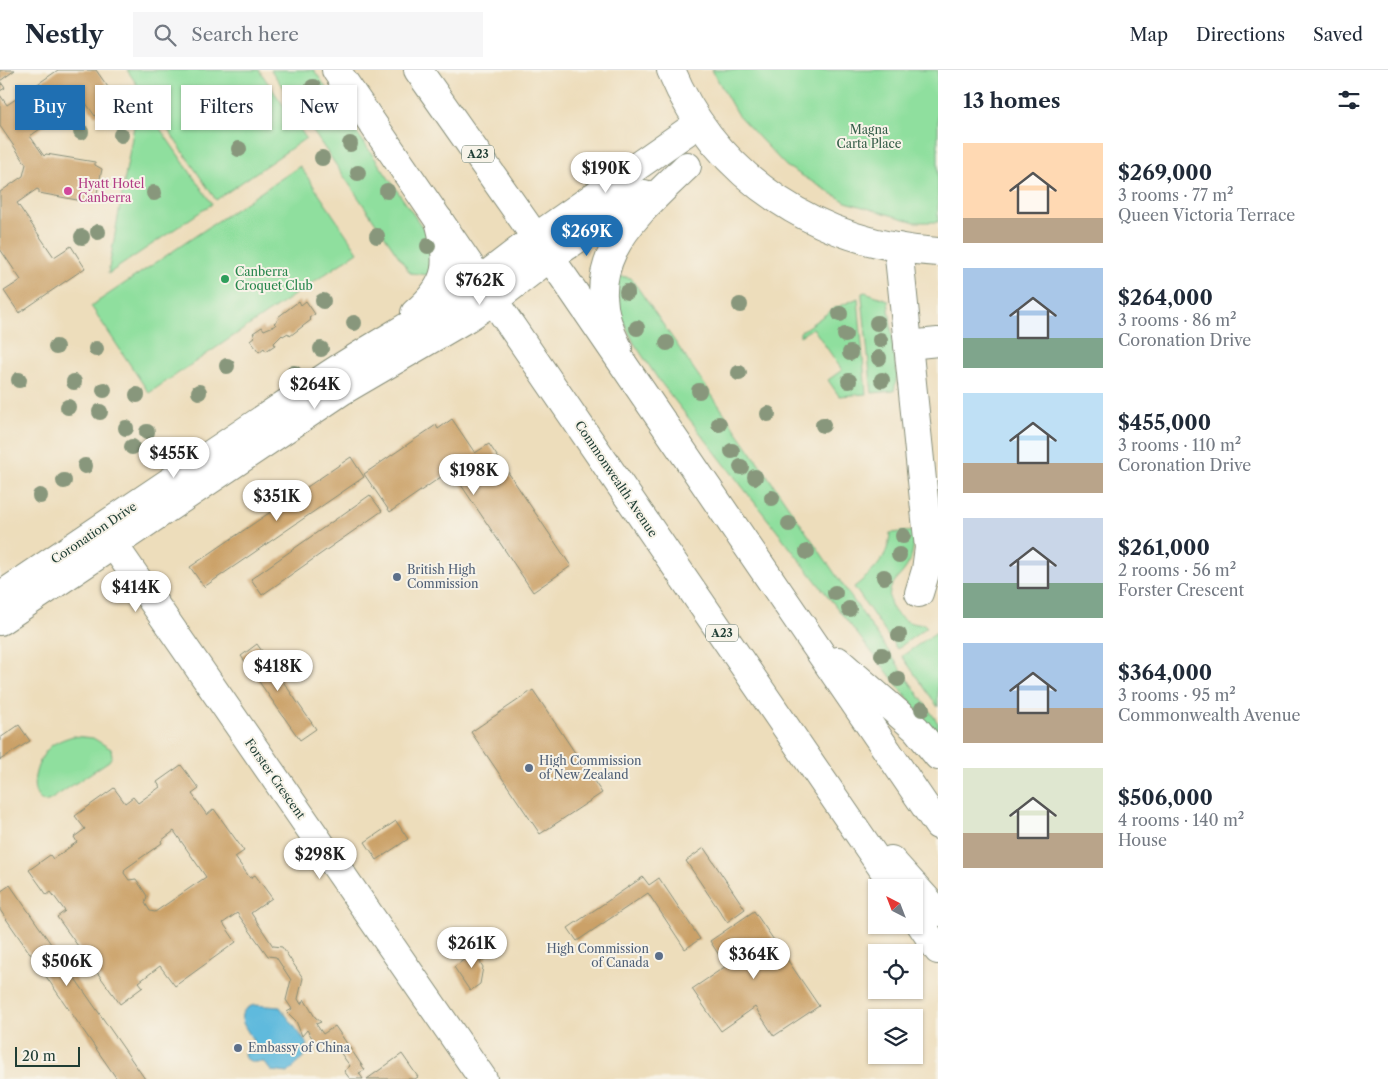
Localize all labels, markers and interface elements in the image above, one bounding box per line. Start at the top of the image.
search box [133,12,483,57]
text: Nestly [25,20,103,49]
icon: search [151,21,179,49]
text: Search here [191,23,299,46]
text: Map [1129,24,1168,46]
text: Directions [1196,24,1285,46]
text: Saved [1313,24,1363,46]
chip: Buy [15,85,85,130]
chip: Rent [95,85,171,130]
chip: Filters [181,85,272,130]
chip: New [282,85,357,130]
icon: filters [1335,86,1363,114]
text: 13 homes [963,88,1061,113]
park label: Magna Carta Place [836,122,902,151]
road number: A23 [462,146,494,162]
pin: $190K [571,152,641,194]
text: $190K [582,158,630,178]
text: $269,000 [1118,160,1212,185]
icon: home [1003,163,1063,223]
place label: Hyatt Hotel Canberra [78,176,145,205]
marker: Hyatt Hotel Canberra [62,185,74,197]
text: 3 rooms · 77 m² [1118,185,1234,205]
text: Queen Victoria Terrace [1118,205,1295,225]
pin: $269K [552,214,622,257]
text: $269K [562,221,612,241]
place label: Canberra Croquet Club [235,264,313,293]
pin: $762K [445,264,515,306]
text: $762K [456,270,504,290]
marker: Canberra Croquet Club [219,273,231,285]
text: $264,000 [1118,285,1213,310]
icon: home [1003,288,1063,348]
text: 3 rooms · 86 m² [1118,310,1237,330]
text: Coronation Drive [1118,330,1251,350]
pin: $264K [280,368,350,410]
text: $264K [290,374,340,394]
text: $455,000 [1118,410,1211,435]
icon: home [1003,413,1063,473]
street label: Commonwealth Avenue [572,418,661,540]
text: 3 rooms · 110 m² [1118,435,1241,455]
pin: $455K [139,436,209,479]
text: $455K [150,443,198,463]
pin: $198K [439,454,509,496]
text: Coronation Drive [1118,455,1251,475]
text: $198K [450,460,498,480]
pin: $351K [242,480,312,522]
text: $351K [254,486,300,506]
street label: Coronation Drive [48,498,140,567]
text: $261,000 [1118,535,1210,560]
icon: home [1003,538,1063,598]
text: 2 rooms · 56 m² [1118,560,1236,580]
place label: British High Commission [407,562,479,591]
pin: $414K [101,570,171,613]
marker: British High Commission [391,571,403,583]
text: $414K [112,577,160,597]
text: Forster Crescent [1118,580,1244,600]
road number: A23 [706,624,738,642]
pin: $418K [243,650,313,692]
text: $418K [254,656,302,676]
text: $364,000 [1118,660,1212,685]
icon: home [1003,663,1063,723]
text: 3 rooms · 95 m² [1118,685,1236,705]
text: Commonwealth Avenue [1118,705,1300,725]
street label: Forster Crescent [242,736,309,822]
place label: High Commission of New Zealand [539,753,642,782]
marker: High Commission of New Zealand [523,762,535,774]
text: $506,000 [1118,785,1213,810]
icon: home [1003,788,1063,848]
text: 4 rooms · 140 m² [1118,810,1244,830]
text: House [1118,830,1167,850]
pin: $298K [285,838,355,880]
text: $298K [295,844,345,864]
north arrow [868,879,922,934]
map controls [868,879,923,1064]
pin: $261K [437,926,507,969]
text: $261K [448,933,496,953]
pin: $364K [719,938,789,980]
place label: High Commission of Canada [546,941,650,970]
pin: $506K [32,944,102,987]
text: $364K [729,944,779,964]
button: locate [868,944,923,999]
marker: High Commission of Canada [653,950,665,962]
text: $506K [42,951,92,971]
button: layers [868,1009,923,1064]
place label: Embassy of China [248,1040,351,1055]
marker: Embassy of China [232,1042,244,1054]
scale bar [15,1044,80,1067]
text: 20 m [22,1047,56,1065]

